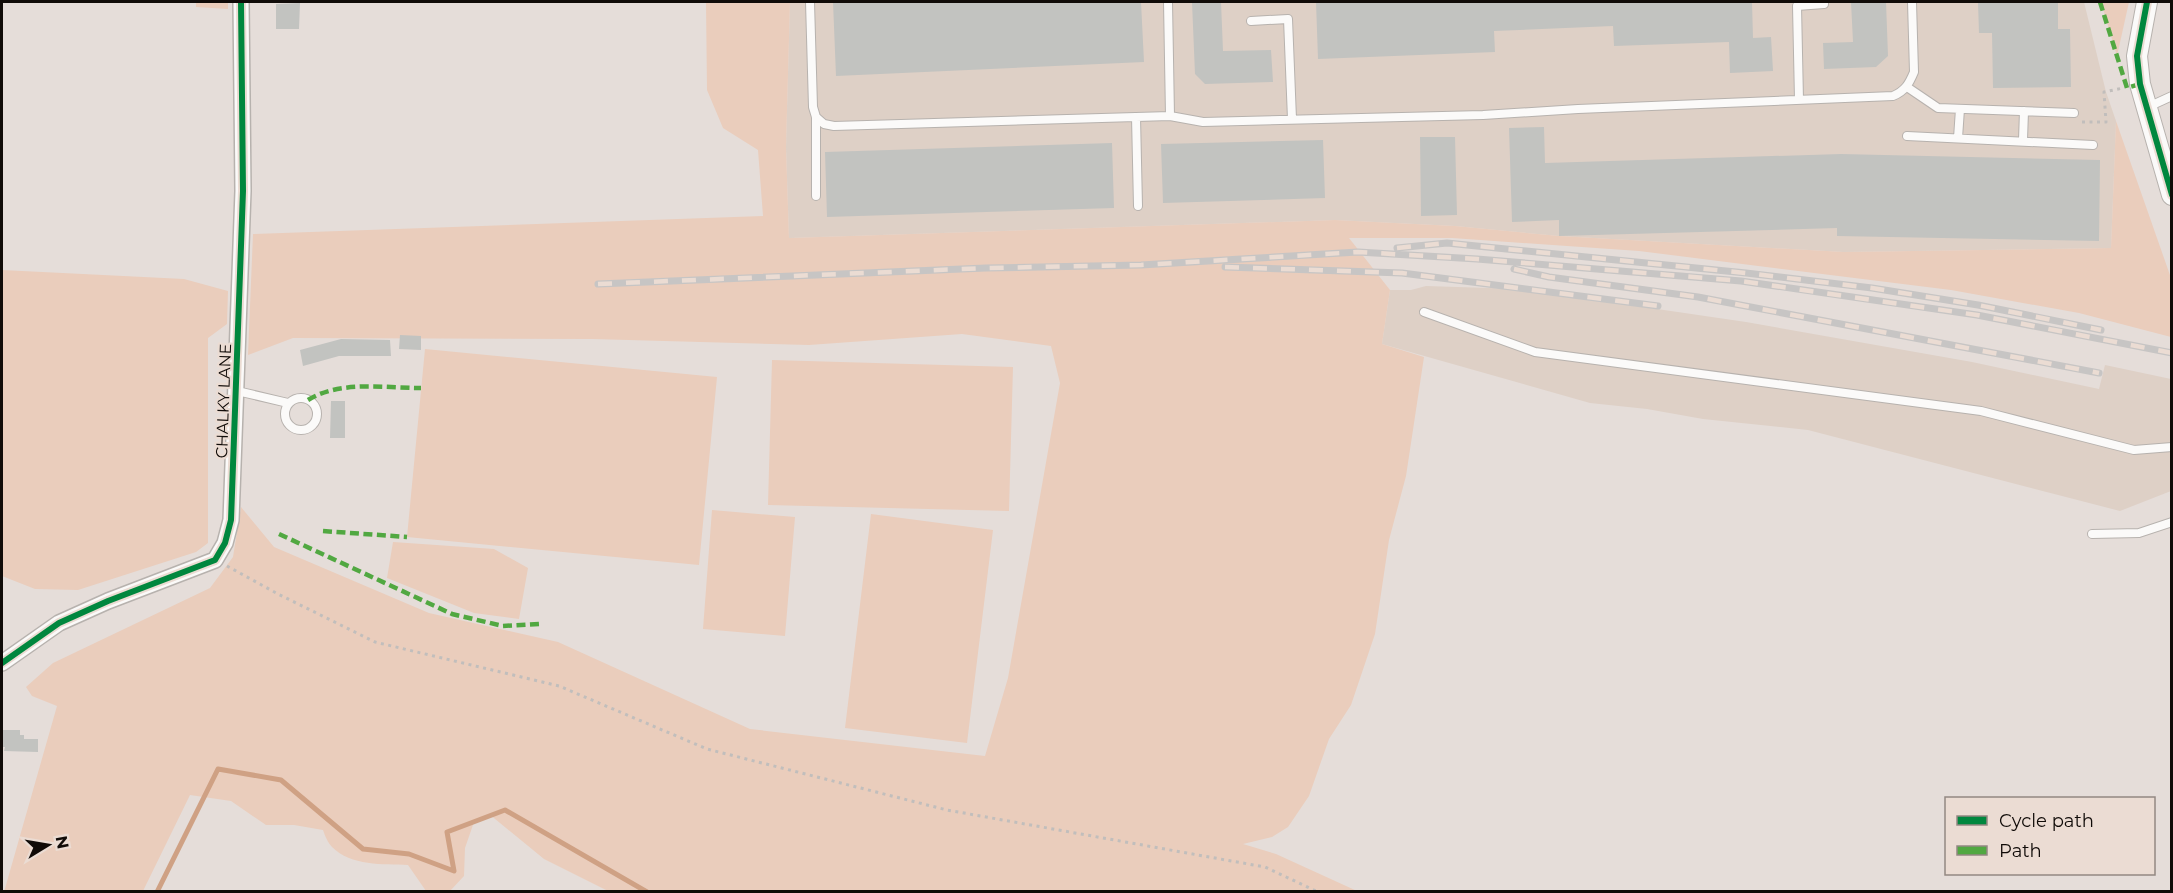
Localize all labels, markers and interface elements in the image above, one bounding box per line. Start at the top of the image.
street label: CHALKY LANE [212,343,235,459]
legend [1945,797,2155,875]
text: Cycle path [1999,810,2094,832]
north arrow [18,815,78,875]
text: N [52,834,73,850]
text: Path [1999,840,2042,862]

